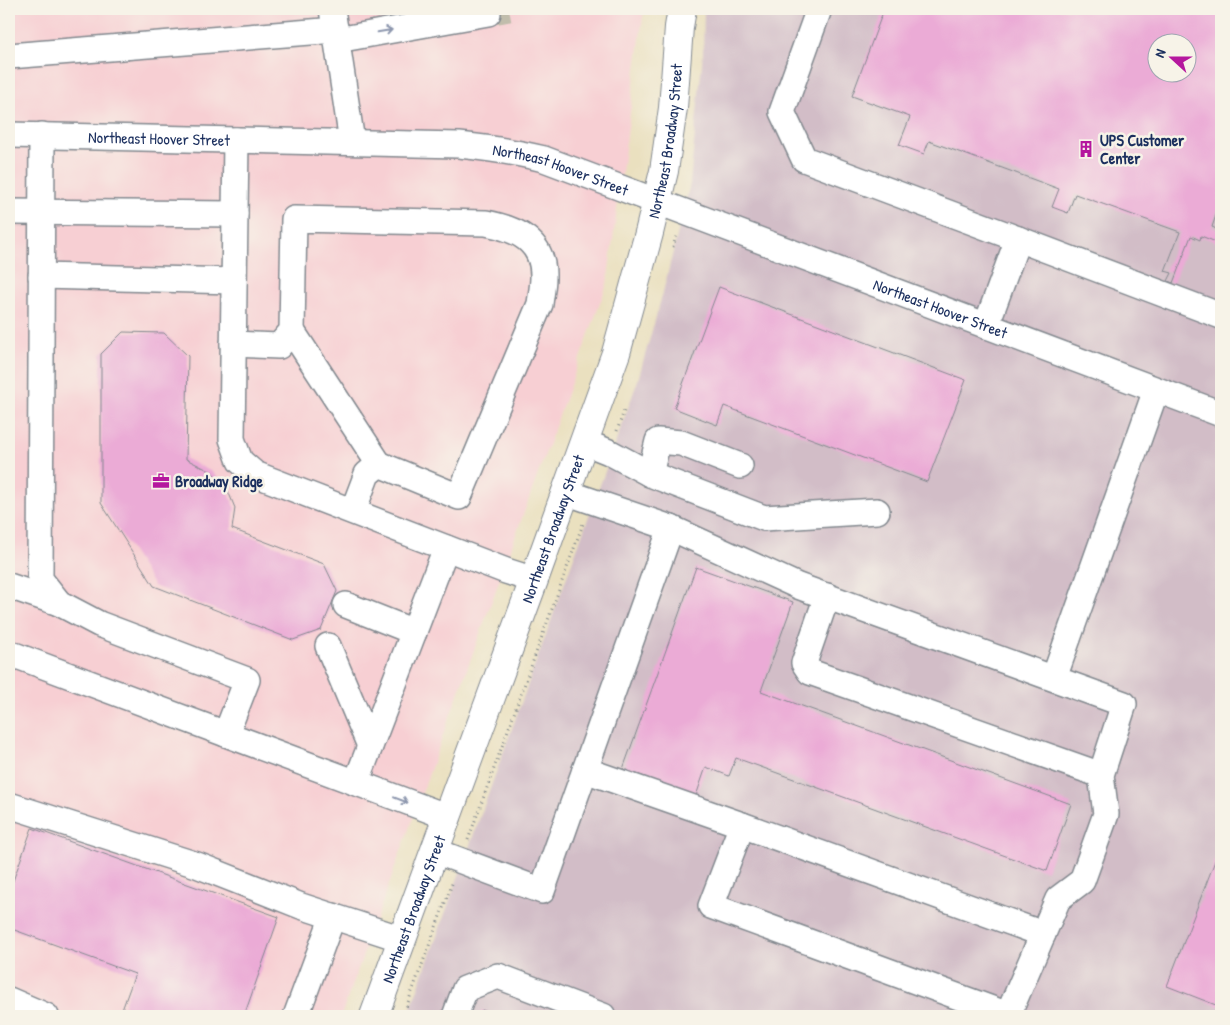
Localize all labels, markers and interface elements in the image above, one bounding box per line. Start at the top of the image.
one-way arrow [377,26,393,35]
north arrow [1148,32,1198,82]
text: N [1149,46,1170,60]
street label: Northeast Broadway Street [642,62,687,220]
street label: Northeast Hoover Street [88,126,231,151]
place label: UPS Customer Center [1100,129,1185,169]
street label: Northeast Hoover Street [491,138,632,201]
building icon: UPS Customer Center [1076,139,1096,159]
street label: Northeast Hoover Street [870,273,1011,344]
street label: Northeast Broadway Street [516,451,590,606]
place label: Broadway Ridge [175,470,264,493]
office icon: Broadway Ridge [151,471,171,491]
one-way arrow [394,797,409,806]
street label: Northeast Broadway Street [376,831,451,986]

